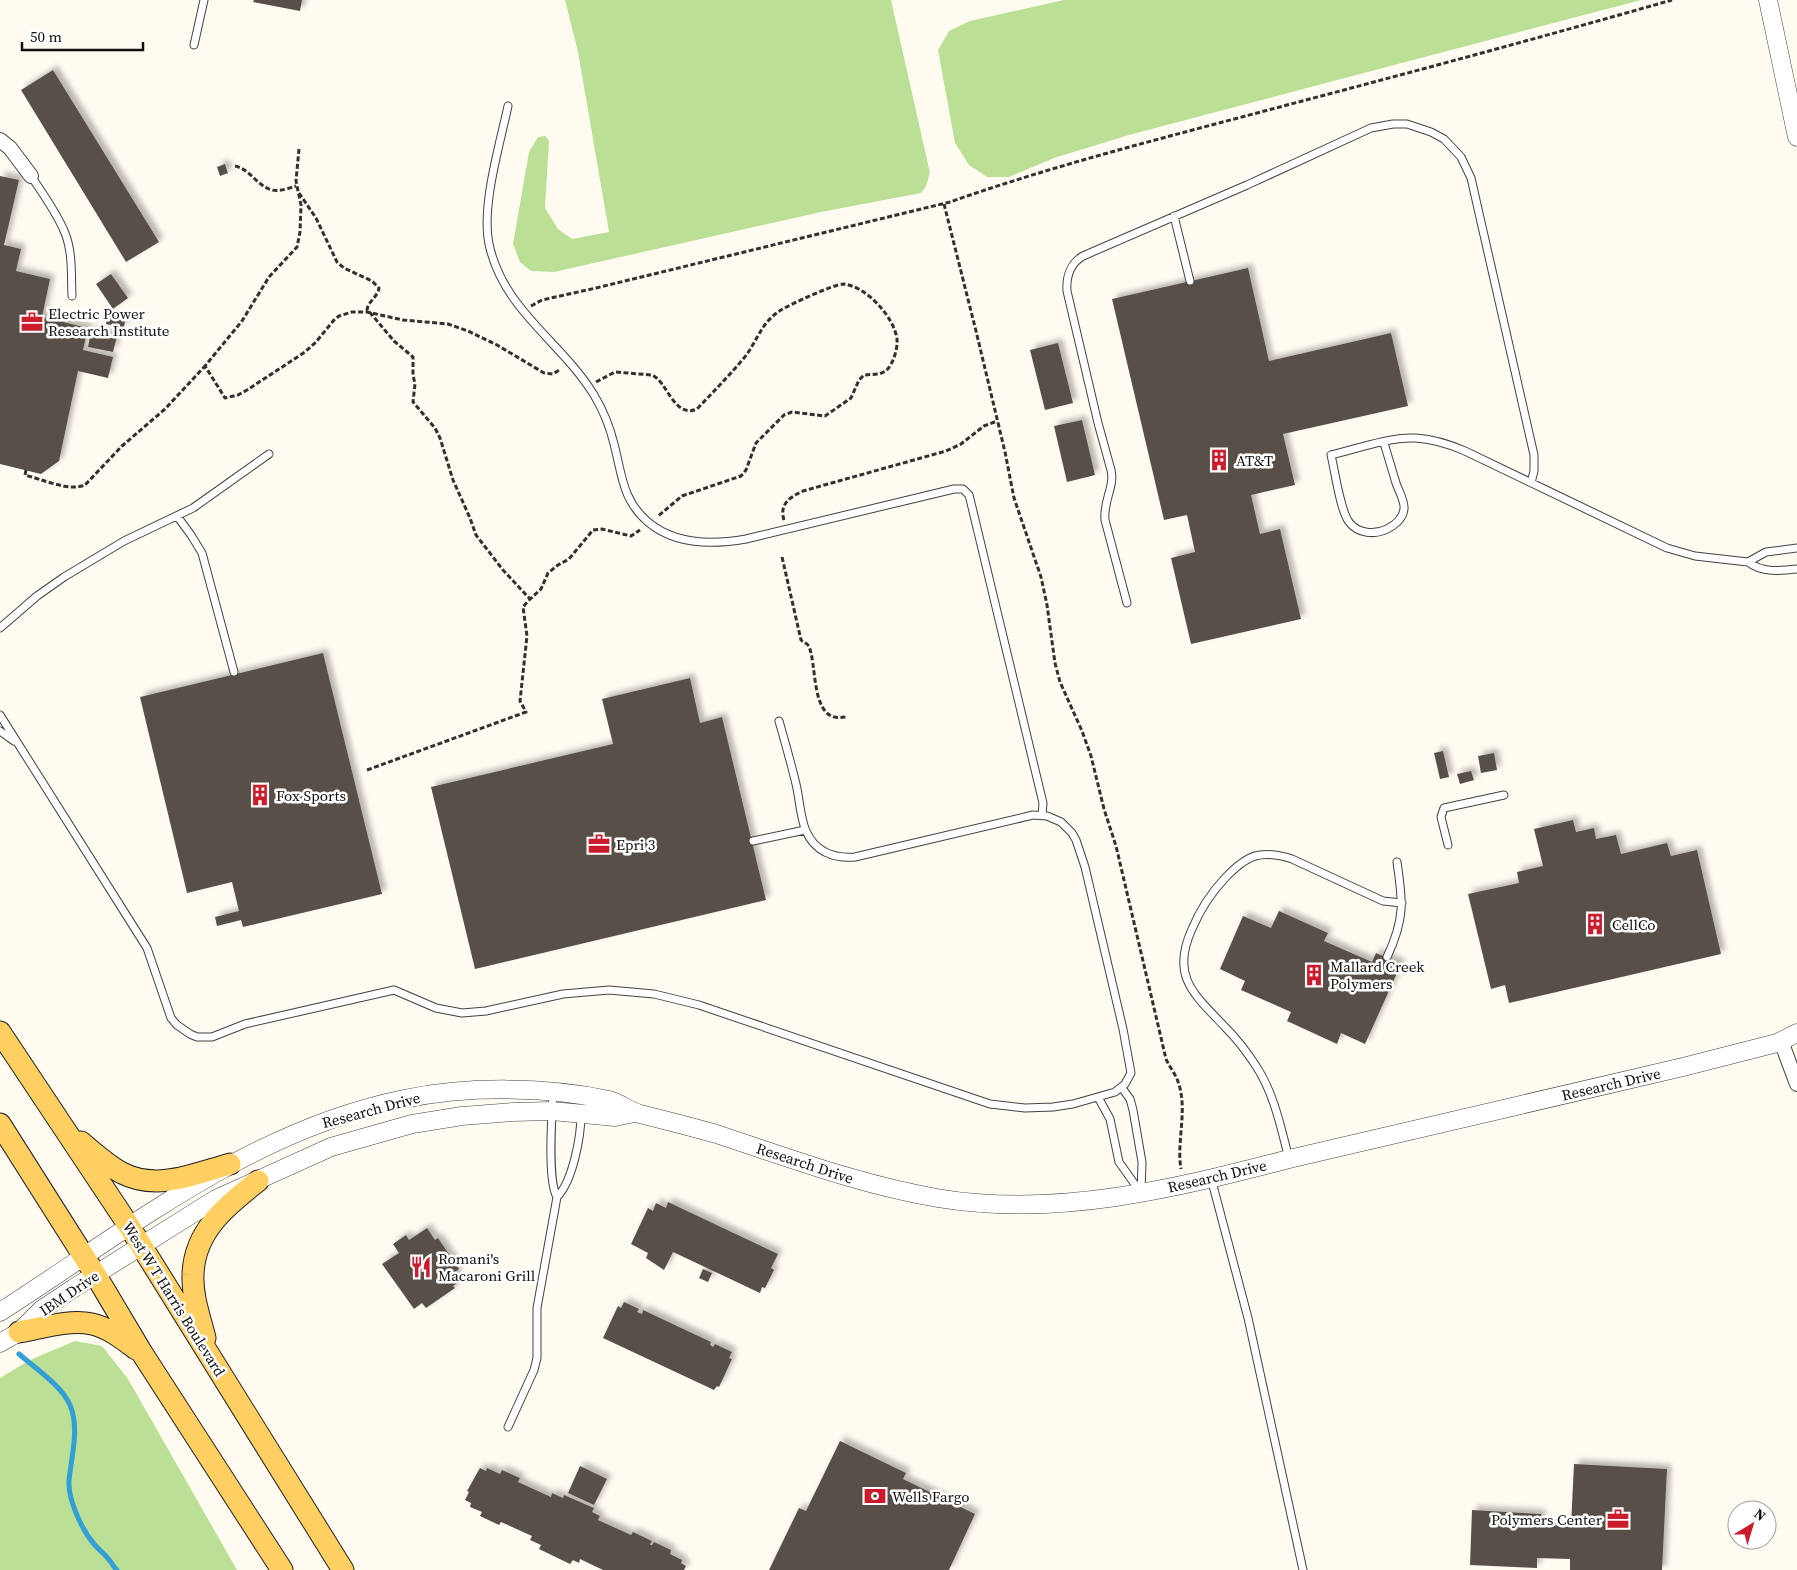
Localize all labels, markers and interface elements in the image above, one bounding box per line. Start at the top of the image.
scale bar [22,20,144,52]
text: 50 m [30,26,62,47]
place label: Electric Power Research Institute [48,303,170,341]
office icon: Electric Power Research Institute [19,309,45,335]
building icon: AT&T [1206,447,1232,473]
place label: AT&T [1236,450,1273,471]
building icon: Fox Sports [247,782,273,808]
place label: Fox Sports [276,785,346,806]
office icon: Epri 3 [586,831,612,857]
place label: Epri 3 [616,834,655,855]
building icon: CellCo [1582,911,1608,937]
place label: CellCo [1612,914,1656,935]
place label: Mallard Creek Polymers [1330,956,1425,994]
building icon: Mallard Creek Polymers [1301,962,1327,988]
street label: Research Drive [1559,1062,1663,1106]
street label: Research Drive [320,1087,423,1133]
street label: Research Drive [754,1137,857,1189]
street label: Research Drive [1165,1154,1269,1198]
street label: West W T Harris Boulevard [118,1218,231,1381]
place label: Romani's Macaroni Grill [438,1248,536,1286]
restaurant icon: Romani's Macaroni Grill [408,1254,434,1280]
street label: IBM Drive [35,1265,103,1321]
bank icon: Wells Fargo [862,1483,888,1509]
place label: Wells Fargo [892,1486,970,1507]
north arrow [1727,1500,1777,1550]
text: N [1750,1504,1770,1526]
office icon: Polymers Center [1605,1506,1631,1532]
place label: Polymers Center [1491,1509,1603,1530]

